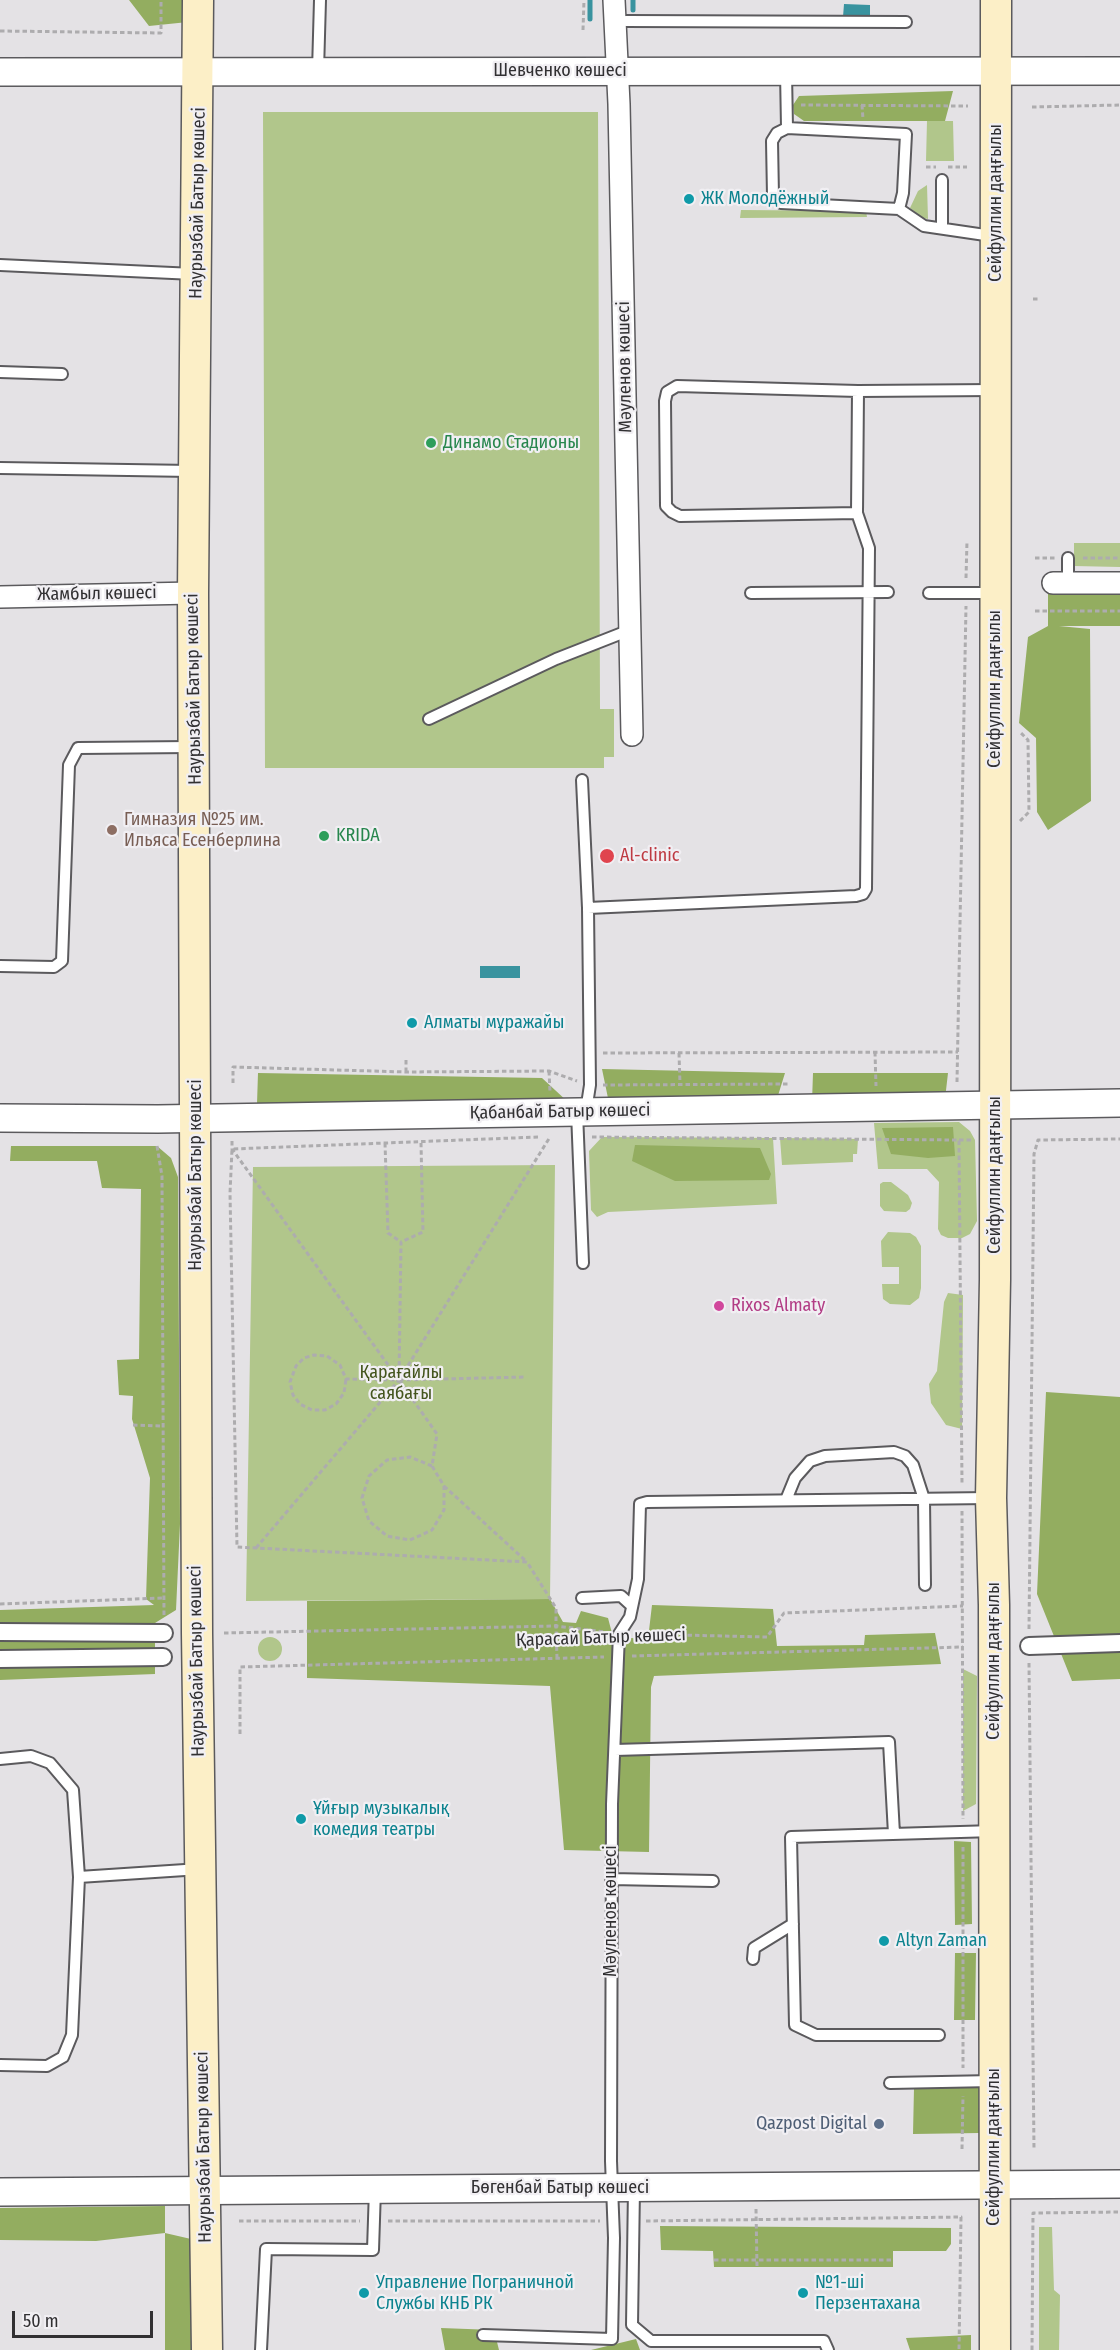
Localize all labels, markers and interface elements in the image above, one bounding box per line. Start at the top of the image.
street label: Шевченко көшесі [493,60,627,82]
street label: Наурызбай Батыр көшесі [186,107,210,299]
street label: Сейфуллин даңғылы [985,124,1007,282]
place label: ЖК Молодёжный [701,188,829,210]
marker: ЖК Молодёжный [682,192,696,206]
street label: Мәуленов көшесі [613,301,637,433]
place label: Динамо Стадионы [443,432,579,454]
marker: Динамо Стадионы [424,436,438,450]
street label: Жамбыл көшесі [37,582,157,606]
street label: Наурызбай Батыр көшесі [182,593,206,785]
street label: Сейфуллин даңғылы [984,610,1006,768]
place label: Гимназия №25 им. Ильяса Есенберлина [124,809,281,852]
marker: Гимназия №25 им. Ильяса Есенберлина [105,823,119,837]
place label: KRIDA [336,825,380,847]
marker: KRIDA [317,829,331,843]
place label: Al-clinic [620,845,679,867]
marker: Al-clinic [598,847,616,865]
place label: Алматы мұражайы [424,1012,564,1034]
marker: Алматы мұражайы [405,1016,419,1030]
street label: Наурызбай Батыр көшесі [185,1079,207,1271]
street label: Сейфуллин даңғылы [984,1096,1006,1254]
street label: Қабанбай Батыр көшесі [469,1100,651,1124]
place label: Rixos Almaty [731,1295,825,1317]
marker: Rixos Almaty [712,1299,726,1313]
park label: Қарағайлы саябағы [360,1362,442,1404]
street label: Наурызбай Батыр көшесі [185,1565,209,1757]
street label: Сейфуллин даңғылы [983,1582,1005,1740]
street label: Қарасай Батыр көшесі [516,1624,686,1652]
place label: Ұйғыр музыкалық комедия театры [313,1798,449,1840]
marker: Ұйғыр музыкалық комедия театры [294,1812,308,1826]
street label: Мәуленов көшесі [600,1845,622,1977]
place label: Altyn Zaman [896,1930,987,1952]
marker: Altyn Zaman [877,1934,891,1948]
street label: Наурызбай Батыр көшесі [192,2051,216,2243]
street label: Сейфуллин даңғылы [983,2068,1005,2226]
place label: Qazpost Digital [756,2113,867,2135]
marker: Qazpost Digital [872,2117,886,2131]
street label: Бөгенбай Батыр көшесі [471,2177,649,2199]
place label: Управление Пограничной Службы КНБ РК [376,2272,574,2314]
place label: №1-ші Перзентахана [815,2272,921,2314]
marker: Управление Пограничной Службы КНБ РК [357,2286,371,2300]
marker: №1-ші Перзентахана [796,2286,810,2300]
scale bar [15,2299,156,2337]
text: 50 m [23,2310,59,2332]

